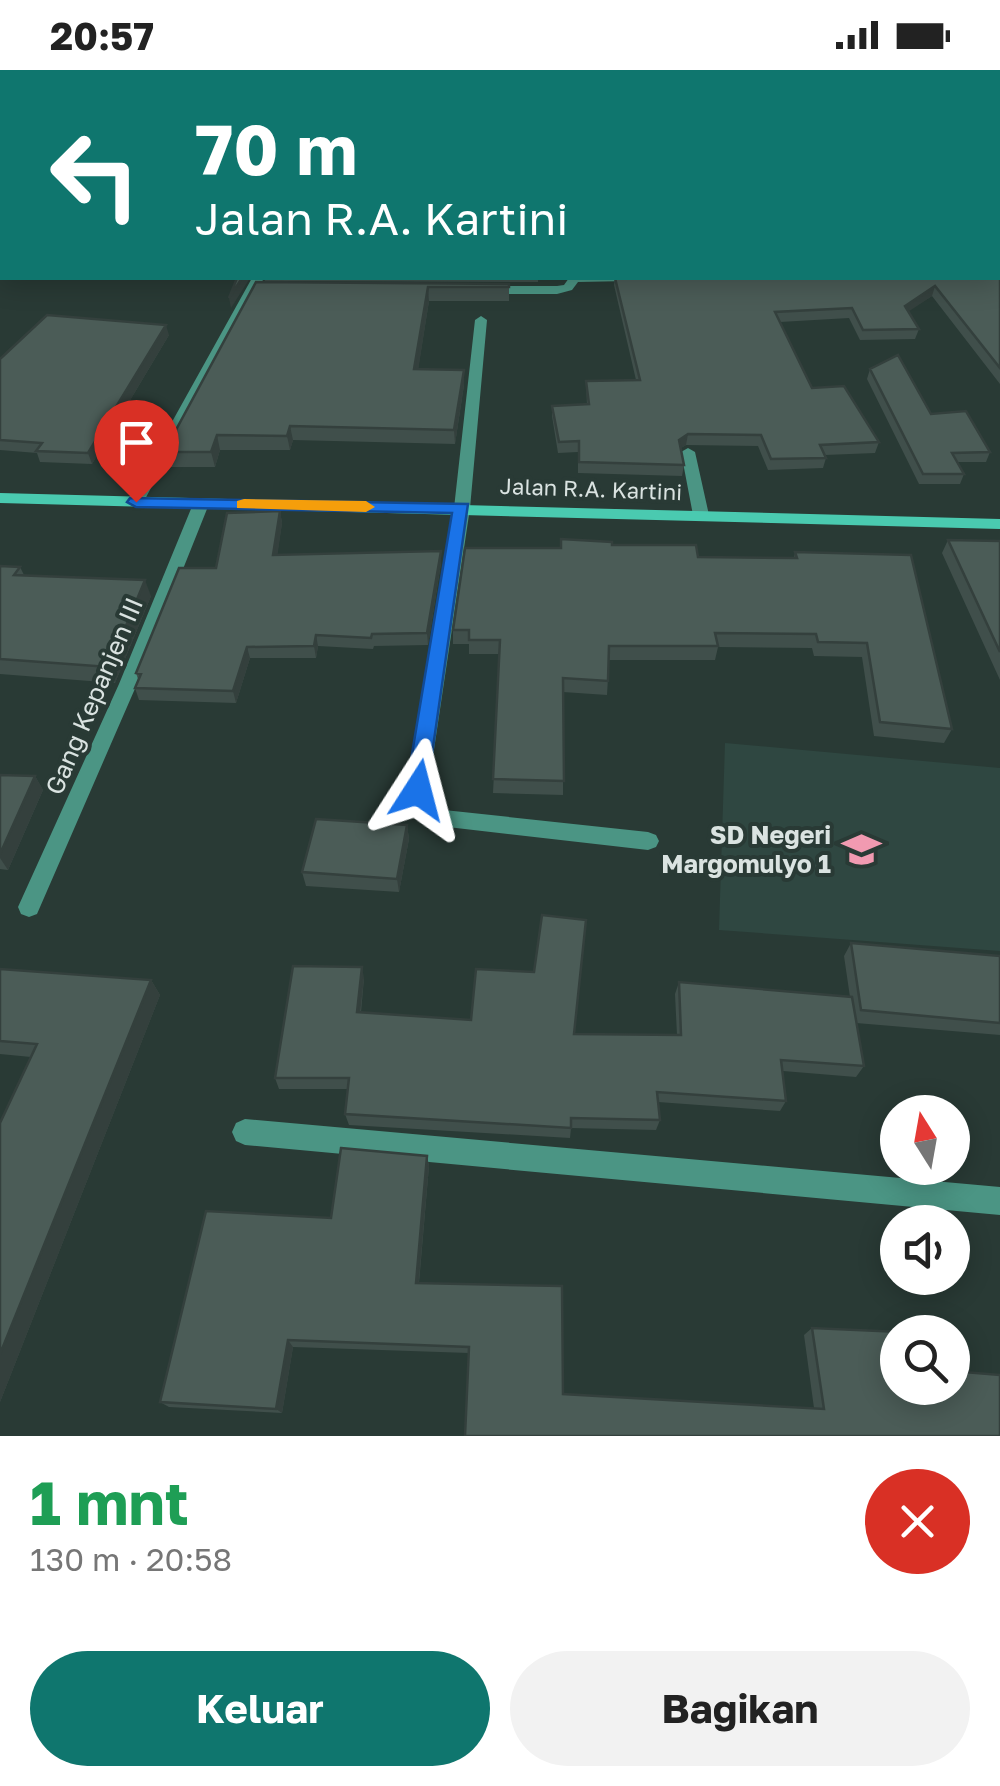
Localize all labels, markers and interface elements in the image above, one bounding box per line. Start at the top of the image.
text: 20:57 [50,13,154,58]
text: 70 m [195,106,357,190]
icon: left [30,110,160,240]
text: Jalan R.A. Kartini [195,191,568,245]
pin [94,400,179,503]
icon: arrive [109,415,164,470]
street label: Jalan R.A. Kartini [499,472,683,505]
street label: Gang Kepanjen III [38,593,149,799]
position arrow [366,738,470,842]
place label: SD Negeri Margomulyo 1 [661,819,831,879]
school or university icon: SD Negeri Margomulyo 1 [840,828,882,870]
north arrow [880,1095,970,1185]
map controls [880,1095,970,1405]
button: sound [880,1205,970,1295]
button: search [880,1315,970,1405]
text: 1 mnt [30,1466,189,1538]
button: close [865,1469,970,1574]
text: 130 m · 20:58 [30,1540,232,1578]
button: Keluar [30,1651,490,1766]
button: Bagikan [510,1651,970,1766]

